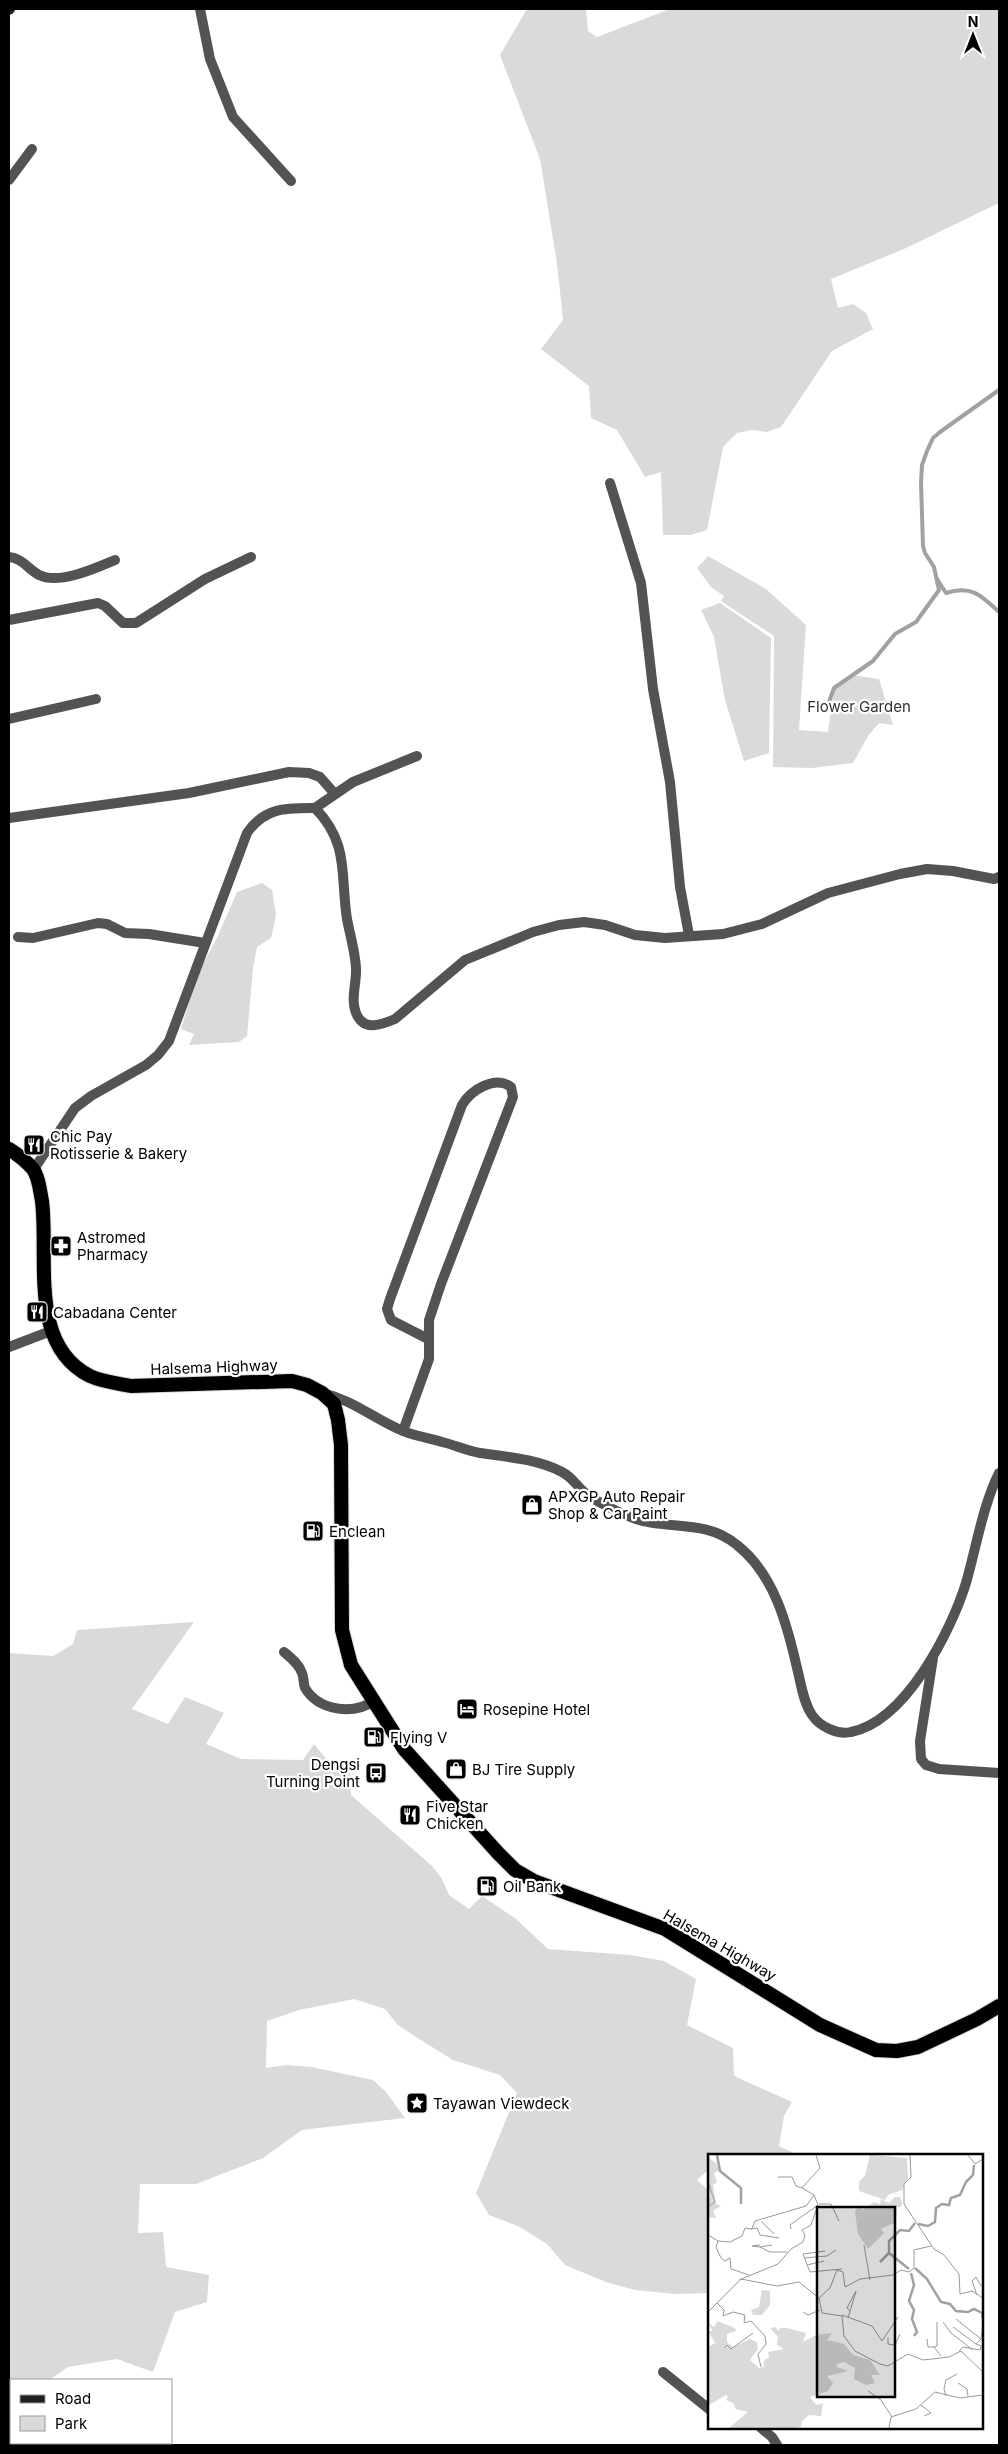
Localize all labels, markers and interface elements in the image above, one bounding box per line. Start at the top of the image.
north arrow [948,10,998,60]
text: N [968,13,978,30]
park label: Flower Garden [807,697,911,716]
place label: Chic Pay Rotisserie & Bakery [50,1127,188,1163]
restaurant icon: Chic Pay Rotisserie & Bakery [22,1133,46,1157]
place label: Astromed Pharmacy [77,1228,149,1264]
pharmacy icon: Astromed Pharmacy [49,1234,73,1258]
restaurant icon: Cabadana Center [25,1300,49,1324]
place label: Cabadana Center [53,1303,177,1322]
street label: Halsema Highway [150,1355,279,1379]
place label: APXGP Auto Repair Shop & Car Paint [548,1487,685,1523]
shop icon: APXGP Auto Repair Shop & Car Paint [520,1493,544,1517]
fuel station icon: Enclean [301,1519,325,1543]
place label: Enclean [329,1522,385,1541]
hotel icon: Rosepine Hotel [455,1697,479,1721]
place label: Rosepine Hotel [483,1700,590,1719]
fuel station icon: Flying V [362,1725,386,1749]
place label: Flying V [390,1728,447,1747]
place label: Dengsi Turning Point [266,1755,360,1791]
shop icon: BJ Tire Supply [444,1757,468,1781]
place label: BJ Tire Supply [472,1760,576,1779]
bus stop icon: Dengsi Turning Point [364,1761,388,1785]
place label: Five Star Chicken [426,1797,489,1833]
restaurant icon: Five Star Chicken [398,1803,422,1827]
fuel station icon: Oil Bank [475,1874,499,1898]
place label: Oil Bank [503,1877,562,1896]
street label: Halsema Highway [660,1905,780,1985]
place icon: Tayawan Viewdeck [405,2091,429,2115]
place label: Tayawan Viewdeck [433,2094,570,2113]
inset map [708,2154,983,2429]
legend [10,2379,172,2444]
text: Road [55,2389,91,2408]
text: Park [55,2414,88,2433]

